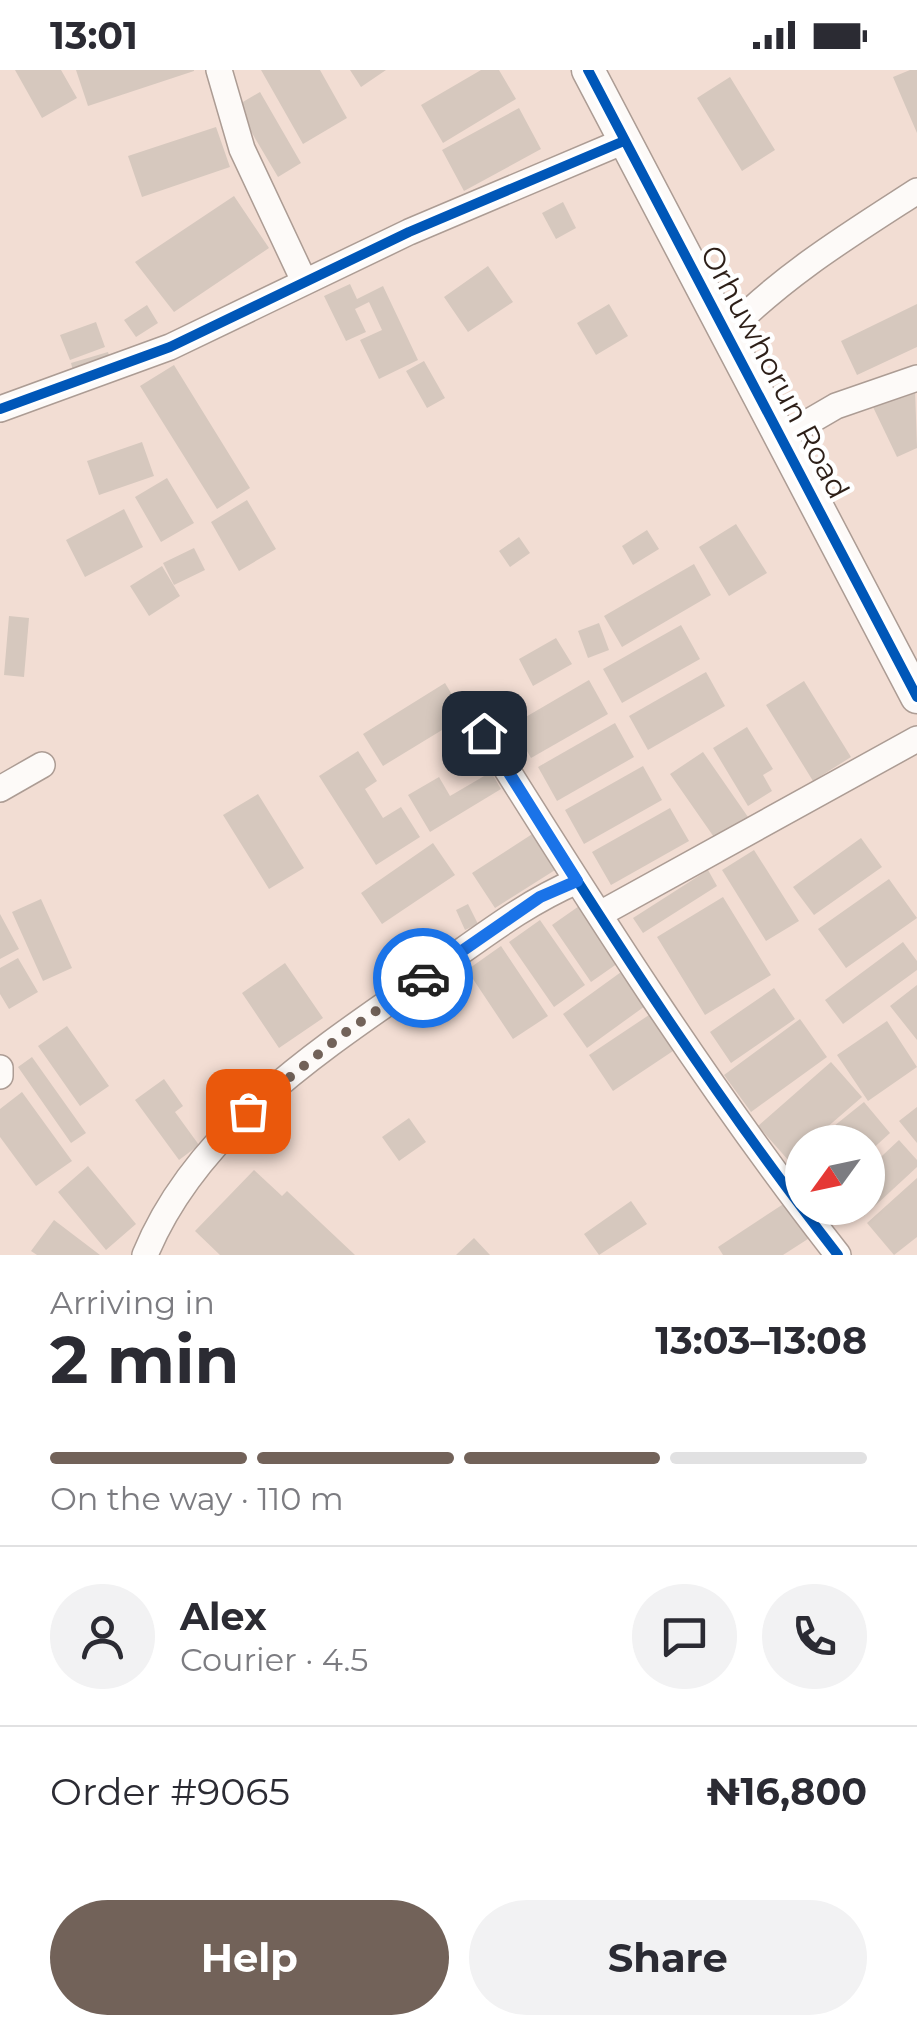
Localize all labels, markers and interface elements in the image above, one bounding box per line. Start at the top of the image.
text: 13:01 [50,12,138,59]
street label: Orhuwhorun Road [693,239,857,505]
pin [442,691,527,776]
icon: home [457,706,512,761]
courier [373,928,473,1028]
icon: car [396,951,451,1006]
pin [206,1069,291,1154]
icon: bag [221,1084,276,1139]
north arrow [785,1125,885,1225]
map controls [785,1125,885,1225]
text: Arriving in [50,1283,215,1322]
text: 13:03–13:08 [655,1317,867,1364]
text: 2 min [50,1320,239,1399]
text: On the way · 110 m [50,1479,344,1518]
button: person [50,1584,155,1689]
button: chat [632,1584,737,1689]
button: phone [762,1584,867,1689]
text: Alex [180,1593,267,1640]
text: Courier · 4.5 [180,1640,368,1679]
text: Order #9065 [50,1768,290,1815]
text: ₦16,800 [706,1768,867,1815]
button: Help [50,1900,449,2015]
button: Share [469,1900,867,2015]

